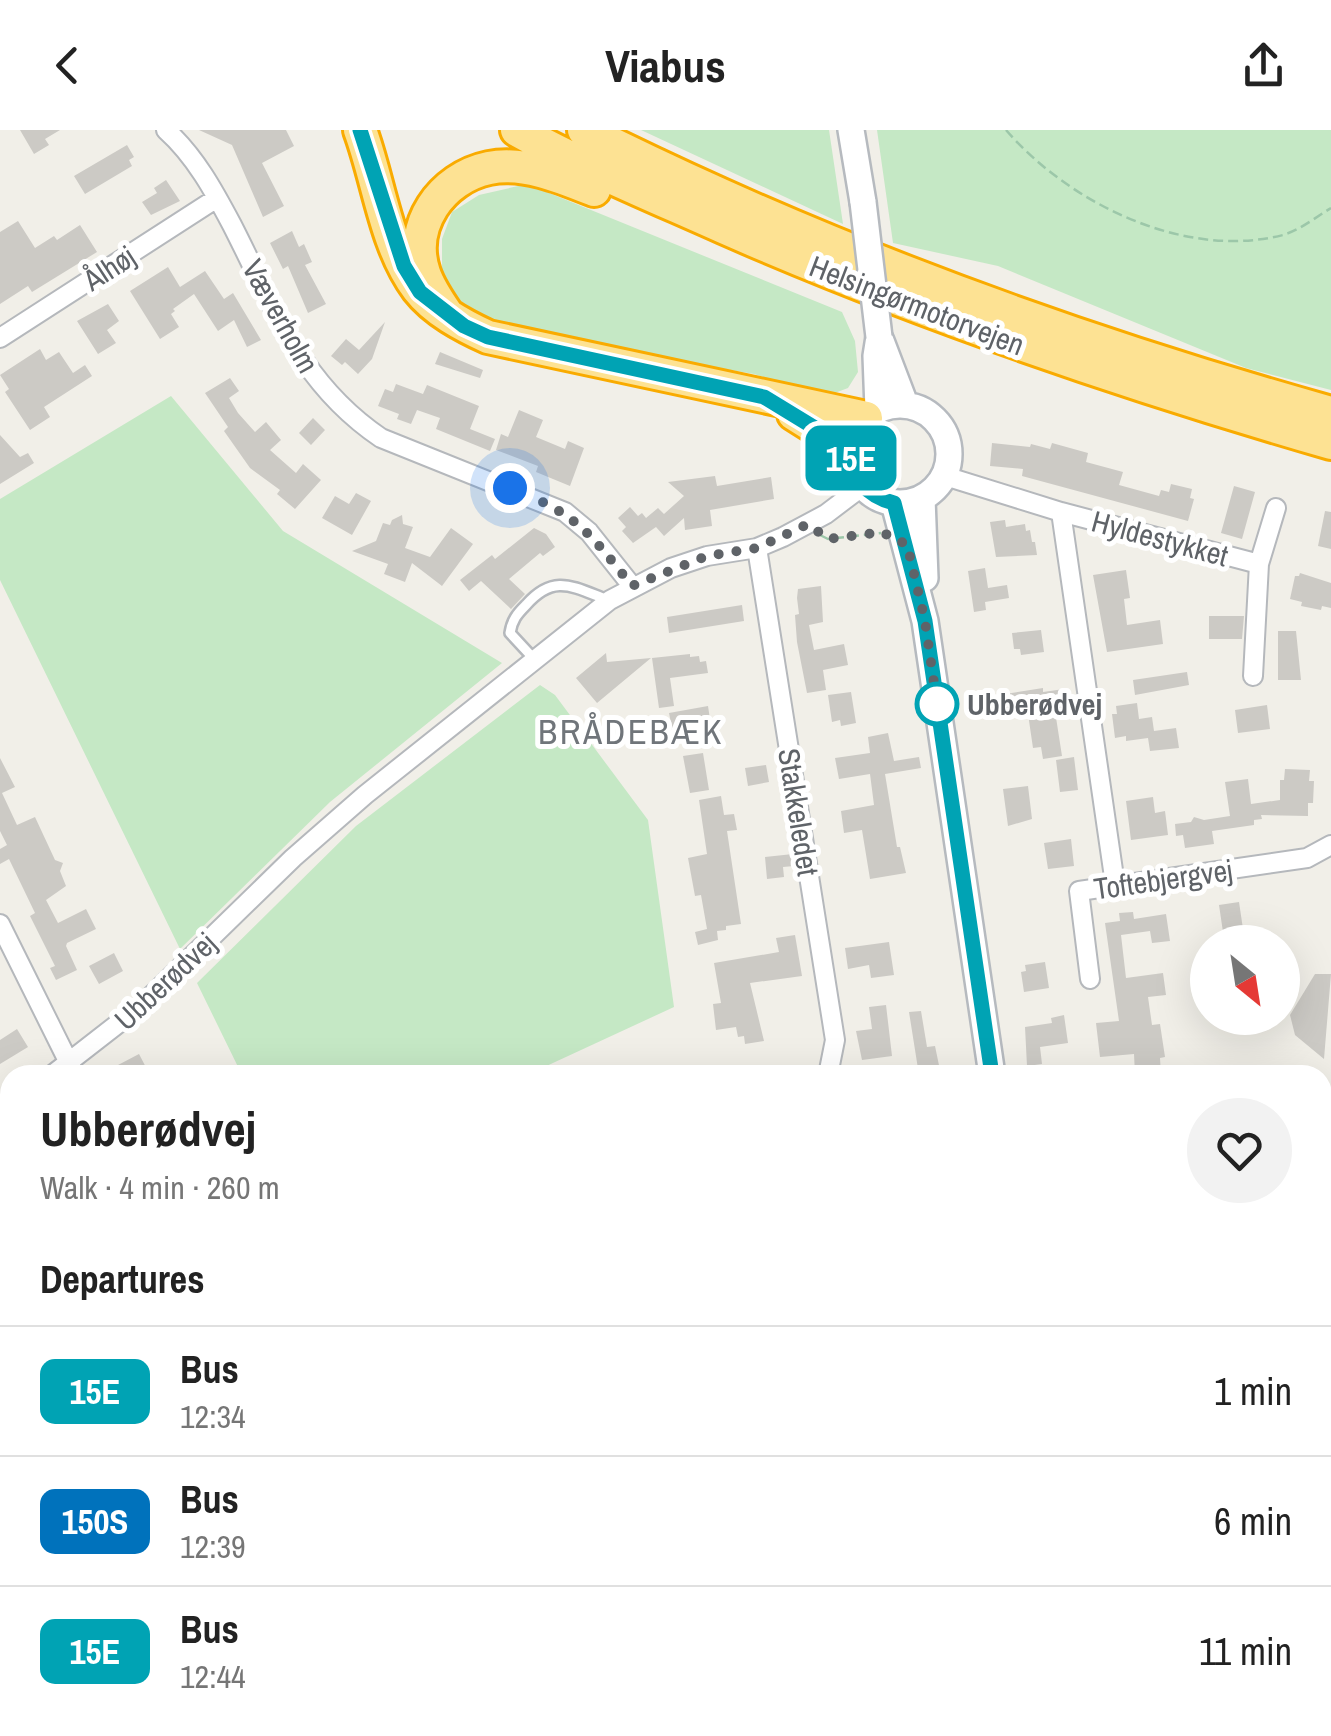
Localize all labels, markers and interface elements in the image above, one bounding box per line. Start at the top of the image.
text: Viabus [605,35,726,96]
icon: back [40,38,95,93]
icon: share [1236,38,1291,93]
street label: Ålhøj [74,236,143,300]
street label: Helsingørmotorvejen [804,246,1030,364]
street label: Væverholm [233,252,329,380]
line badge: 15E [794,426,908,490]
text: 15E [825,435,877,482]
your location [485,463,535,513]
street label: Hyldestykket [1087,501,1233,575]
marker: Ubberødvej [916,683,958,725]
place label: Ubberødvej [967,684,1102,724]
district label: BRÅDEBÆK [538,708,724,755]
street label: Stakkeledet [769,745,829,879]
street label: Toftebjergvej [1091,849,1235,909]
street label: Ubberødvej [105,923,225,1039]
north arrow [1190,925,1300,1035]
map controls [1190,925,1300,1035]
text: Ubberødvej [40,1096,257,1161]
button: heart [1187,1098,1292,1203]
text: Walk · 4 min · 260 m [40,1166,280,1209]
text: Departures [40,1254,205,1305]
text: Bus [180,1344,239,1395]
text: 1 min [1214,1366,1292,1417]
text: 15E [69,1368,121,1415]
text: 12:34 [180,1395,246,1438]
text: Bus [180,1474,239,1525]
text: 6 min [1214,1496,1292,1547]
text: 150S [61,1498,129,1545]
text: 12:39 [180,1525,246,1568]
text: Bus [180,1604,239,1655]
text: 11 min [1199,1626,1292,1677]
text: 15E [69,1628,121,1675]
text: 12:44 [180,1655,246,1698]

